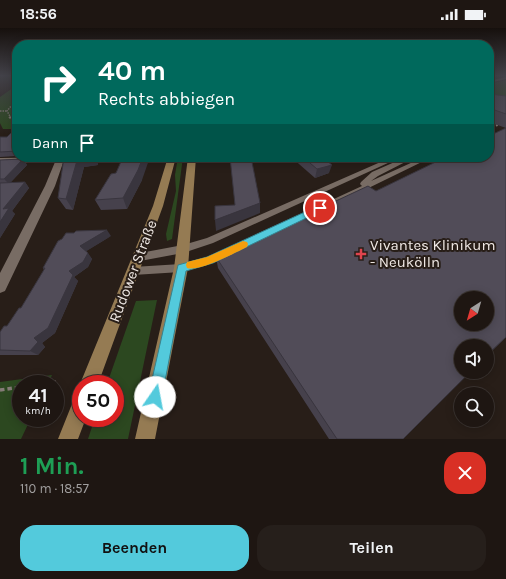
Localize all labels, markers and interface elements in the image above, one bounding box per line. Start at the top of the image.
text: 18:56 [20,5,57,23]
text: 40 m [98,54,166,87]
icon: right [32,56,84,108]
text: Rechts abbiegen [98,88,235,110]
icon: arrive [76,132,98,154]
text: Dann [32,134,68,152]
pin [303,191,337,225]
icon: arrive [309,197,331,219]
street label: Rudower Straße [105,217,161,325]
place label: Vivantes Klinikum - Neukölln [370,236,495,271]
marker: Vivantes Klinikum - Neukölln [355,248,367,260]
north arrow [454,291,494,331]
map controls [454,291,494,427]
button: sound [454,339,494,379]
speed limit sign: 50 [72,375,124,427]
position arrow [134,376,176,418]
text: 41 [28,384,48,407]
button: search [454,387,494,427]
text: km/h [25,405,51,417]
text: 1 Min. [20,452,84,480]
button: close [444,452,486,494]
text: 110 m · 18:57 [20,481,89,496]
button: Beenden [20,525,249,571]
button: Teilen [257,525,486,571]

